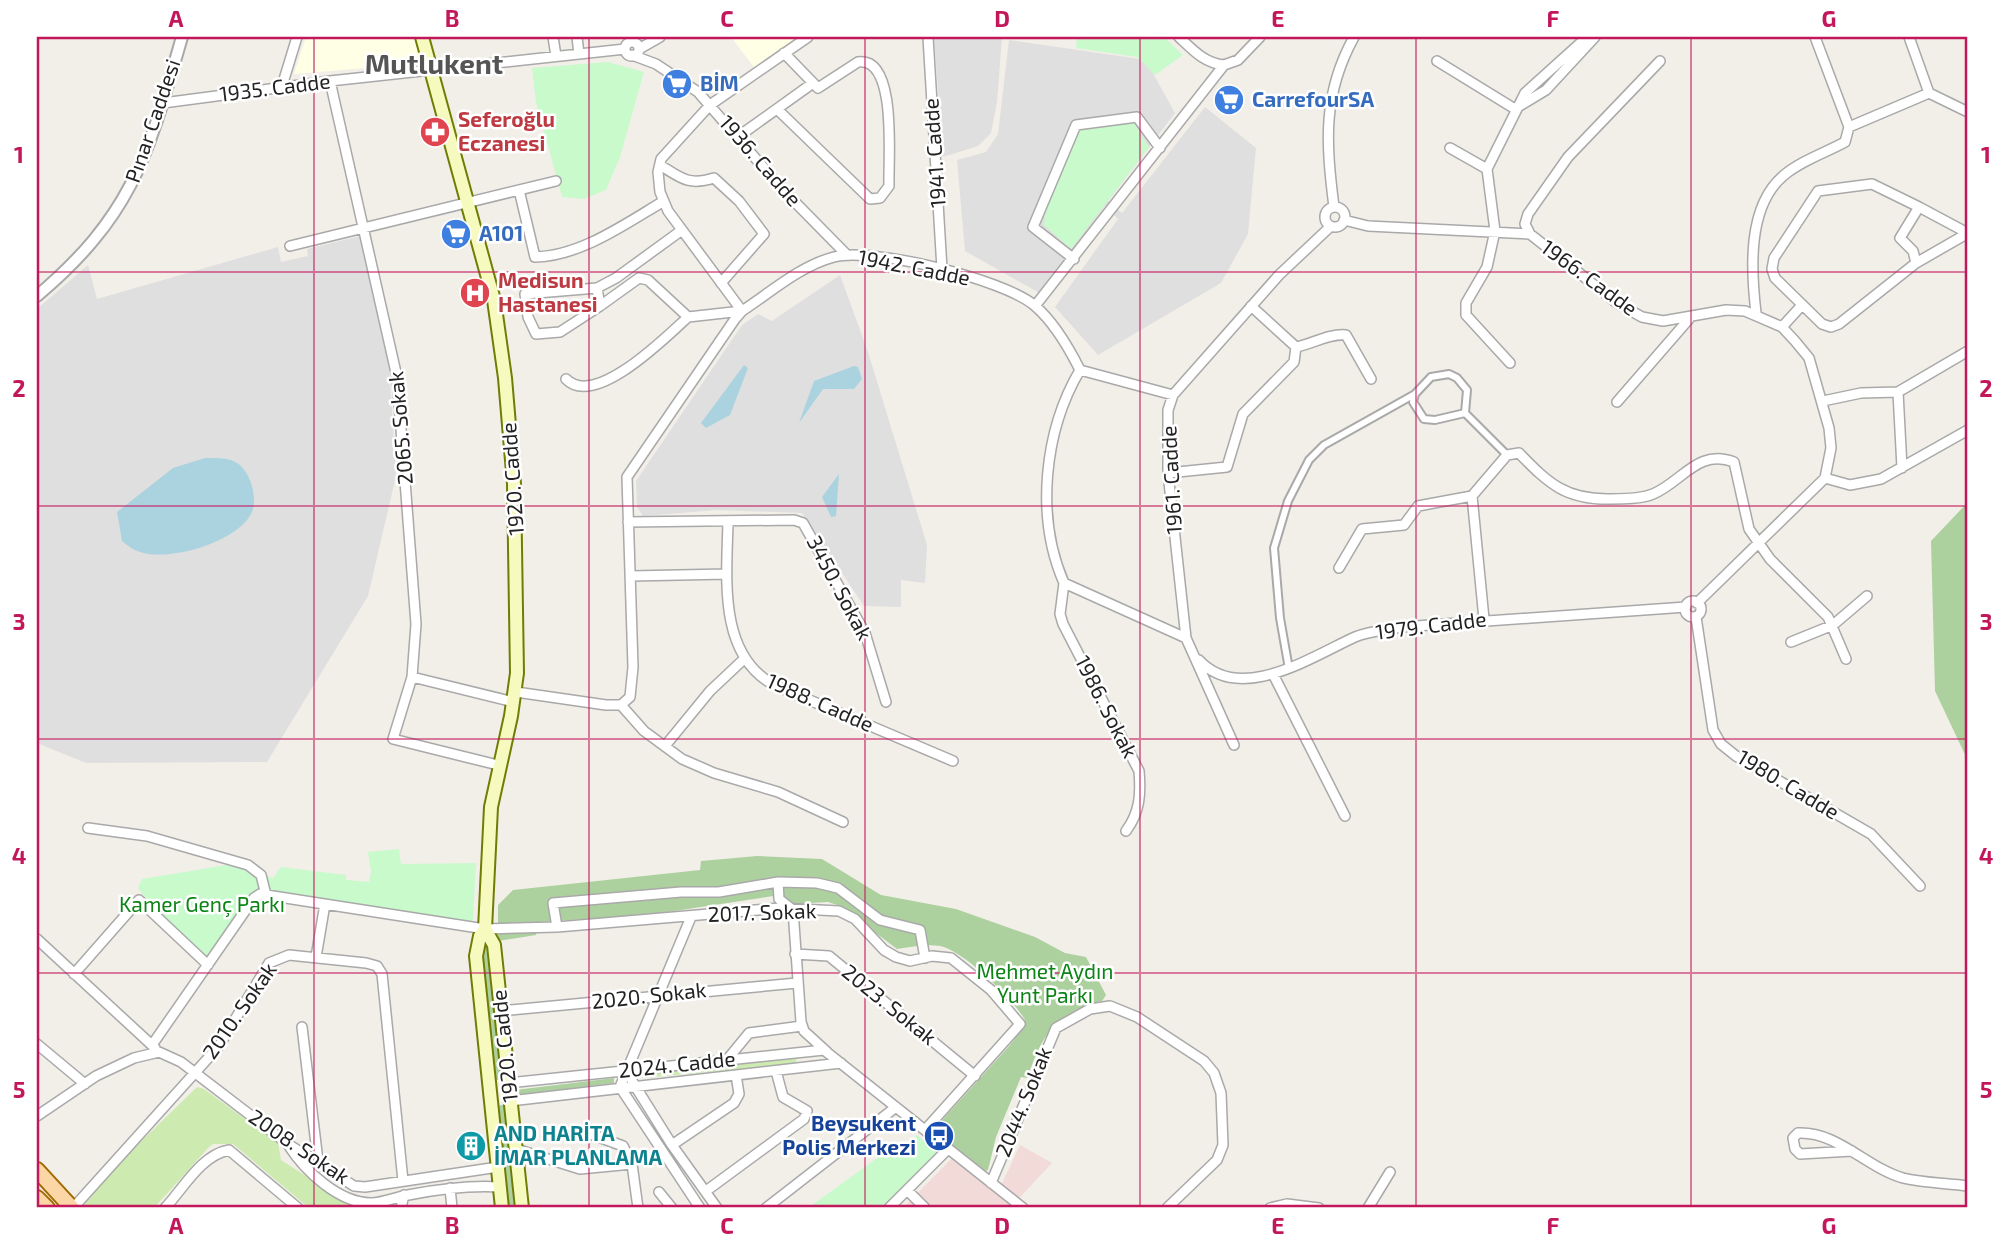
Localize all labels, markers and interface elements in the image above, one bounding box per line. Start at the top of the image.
text: A [168,4,184,32]
text: B [445,4,459,32]
text: C [720,4,734,32]
text: D [994,4,1010,32]
text: E [1271,4,1285,32]
text: F [1547,4,1560,32]
text: G [1822,4,1836,32]
district label: Mutlukent [365,46,503,80]
street label: Pınar Caddesi [119,56,184,185]
street label: 1935. Cadde [218,67,332,106]
supermarket icon: BİM [660,67,694,101]
place label: BİM [700,70,739,95]
supermarket icon: CarrefourSA [1212,83,1246,117]
place label: CarrefourSA [1252,86,1374,111]
street label: 1941. Cadde [917,97,950,209]
place label: Seferoğlu Eczanesi [458,106,555,155]
street label: 1936. Cadde [715,109,807,211]
pharmacy icon: Seferoğlu Eczanesi [418,115,452,149]
text: 1 [14,140,24,168]
text: 1 [1981,140,1991,168]
supermarket icon: A101 [439,217,473,251]
place label: A101 [479,220,523,245]
street label: 1966. Cadde [1537,234,1643,320]
street label: 1942. Cadde [856,243,972,290]
place label: Medisun Hastanesi [498,267,598,316]
hospital icon: Medisun Hastanesi [458,276,492,310]
street label: 2065. Sokak [382,370,417,486]
text: 2 [12,374,26,402]
text: 2 [1979,374,1993,402]
street label: 1920. Cadde [495,422,528,536]
street label: 1961. Cadde [1155,425,1186,535]
street label: 3450. Sokak [802,531,878,644]
street label: 1979. Cadde [1374,605,1488,644]
text: 3 [12,607,26,635]
text: 3 [1979,607,1993,635]
street label: 1986. Sokak [1071,651,1144,762]
street label: 1988. Cadde [763,667,878,736]
street label: 1980. Cadde [1733,744,1844,824]
text: 4 [12,841,26,869]
text: 4 [1979,841,1993,869]
park label: Kamer Genç Parkı [119,891,285,918]
street label: 2017. Sokak [707,897,817,926]
street label: 2010. Sokak [197,957,281,1063]
street label: 2023. Sokak [838,958,942,1050]
park label: Mehmet Aydın Yunt Parkı [977,958,1113,1007]
street label: 2020. Sokak [590,976,708,1013]
street label: 1920. Cadde [485,989,522,1104]
street label: 2044. Sokak [989,1043,1056,1160]
street label: 2024. Cadde [617,1045,737,1082]
text: 5 [13,1075,25,1103]
text: 5 [1980,1075,1992,1103]
street label: 2008. Sokak [245,1103,355,1189]
place label: Beysukent Polis Merkezi [782,1110,916,1159]
bus stop icon: Beysukent Polis Merkezi [922,1119,956,1153]
place label: AND HARİTA İMAR PLANLAMA [494,1120,662,1169]
building icon: AND HARİTA İMAR PLANLAMA [454,1129,488,1163]
text: A [168,1211,184,1239]
text: B [445,1211,459,1239]
text: C [720,1211,734,1239]
text: D [994,1211,1010,1239]
text: E [1271,1211,1285,1239]
text: F [1547,1211,1560,1239]
text: G [1822,1211,1836,1239]

